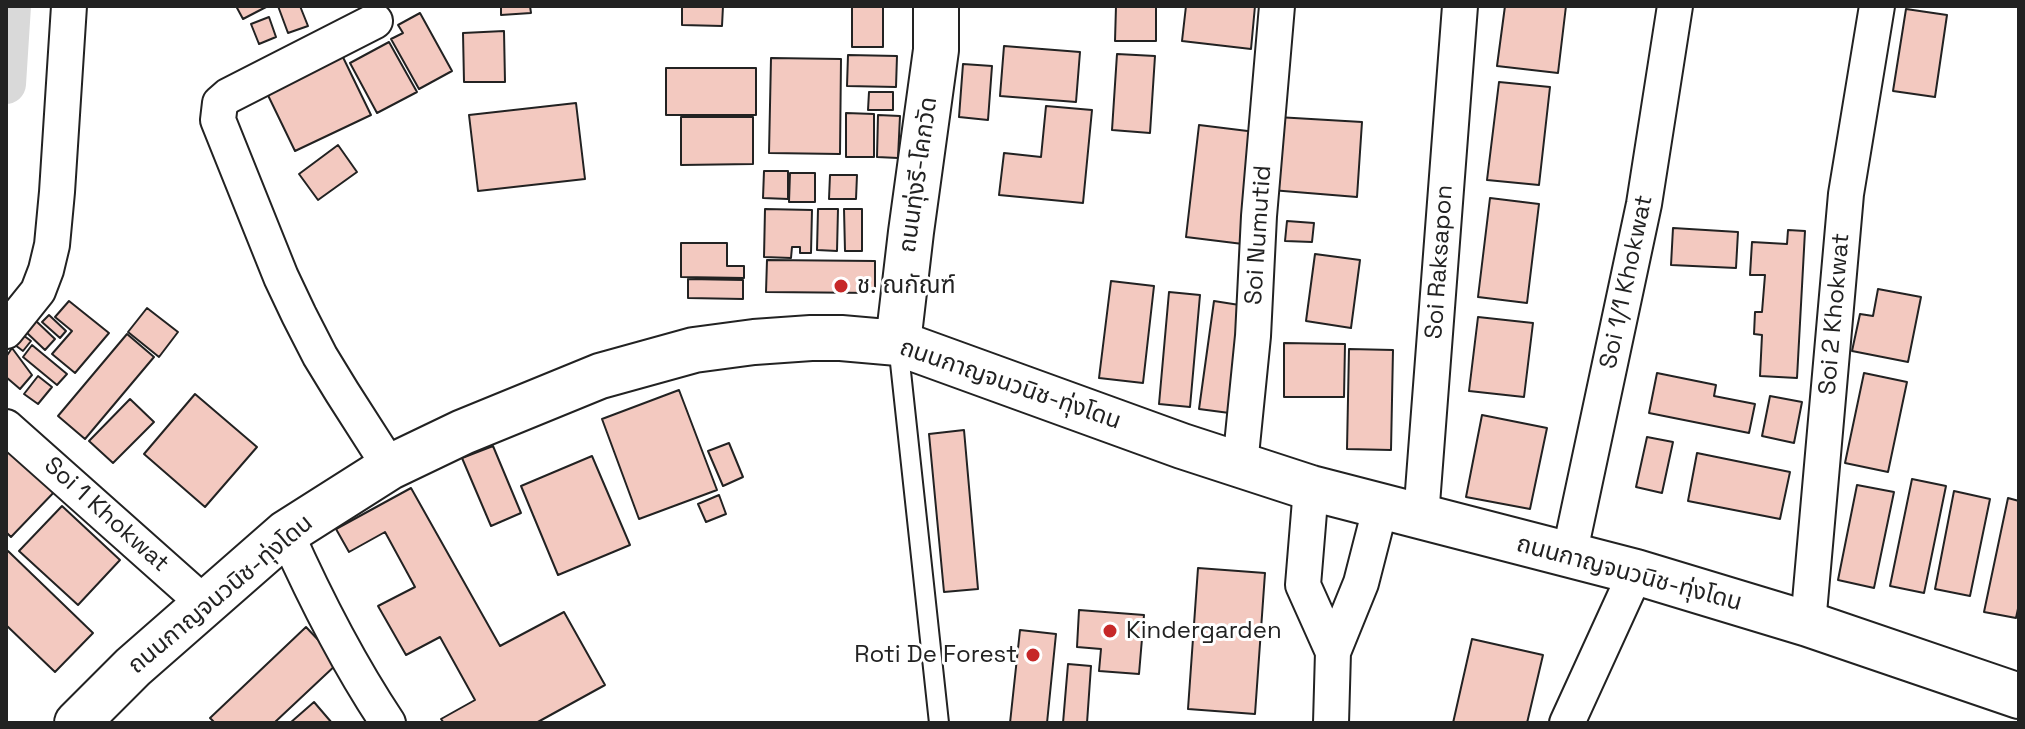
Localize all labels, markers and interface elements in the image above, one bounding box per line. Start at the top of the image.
street label: ถนนทุ่งรี-โคกวัด [894,95,944,255]
street label: Soi Numutid [1240,164,1278,306]
street label: Soi Raksapon [1420,184,1460,340]
street label: Soi 1/1 Khokwat [1595,192,1659,372]
street label: Soi 2 Khokwat [1814,232,1856,396]
place label: ช. ณกัณฑ์ [857,272,955,300]
marker: ช. ณกัณฑ์ [832,277,850,295]
street label: ถนนกาญจนวนิช-ทุ่งโดน [896,334,1124,436]
street label: Soi 1 Khokwat [38,451,174,579]
street label: ถนนกาญจนวนิช-ทุ่งโดน [123,509,319,681]
street label: ถนนกาญจนวนิช-ทุ่งโดน [1513,530,1745,618]
place label: Kindergarden [1126,617,1282,645]
marker: Kindergarden [1101,622,1119,640]
place label: Roti De Forest [854,641,1017,669]
marker: Roti De Forest [1024,646,1042,664]

